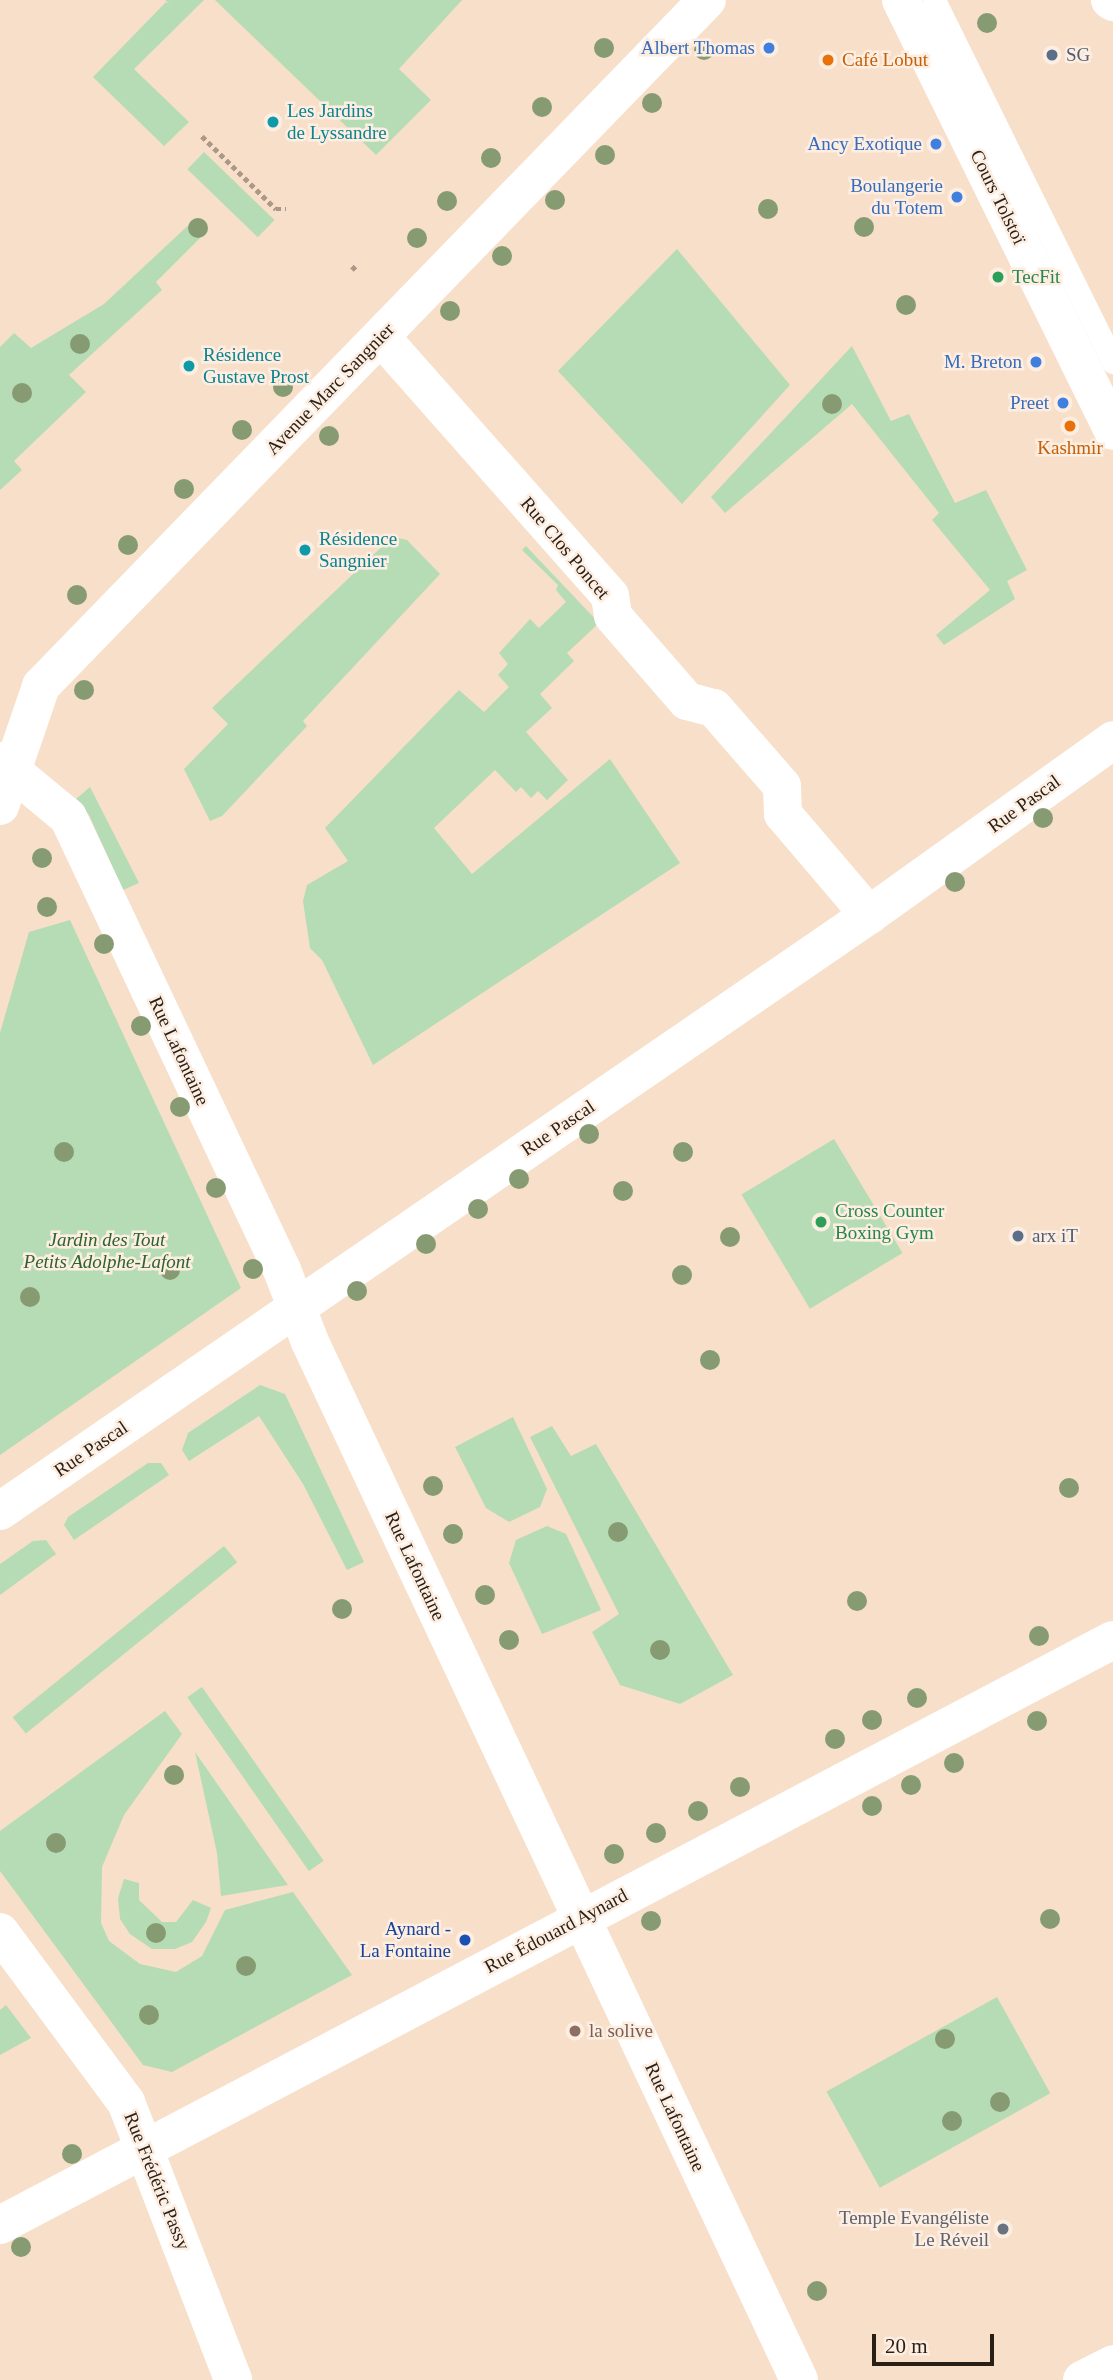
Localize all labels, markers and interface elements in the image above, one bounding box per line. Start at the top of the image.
place label: Albert Thomas [640,37,755,59]
marker: Albert Thomas [761,40,777,56]
place label: SG [1066,44,1090,66]
marker: SG [1044,47,1060,63]
place label: Café Lobut [842,49,928,71]
marker: Café Lobut [820,52,836,68]
place label: Les Jardins de Lyssandre [287,100,387,144]
marker: Les Jardins de Lyssandre [265,114,281,130]
place label: Ancy Exotique [807,133,922,155]
marker: Ancy Exotique [928,136,944,152]
street label: Cours Tolstoï [965,146,1031,248]
place label: Boulangerie du Totem [850,175,943,219]
marker: Boulangerie du Totem [949,189,965,205]
place label: TecFit [1012,266,1060,288]
marker: TecFit [990,269,1006,285]
street label: Avenue Marc Sangnier [261,318,399,460]
place label: Résidence Gustave Prost [203,344,309,388]
place label: M. Breton [944,351,1022,373]
marker: M. Breton [1028,354,1044,370]
marker: Résidence Gustave Prost [181,358,197,374]
place label: Preet [1010,392,1049,414]
marker: Preet [1055,395,1071,411]
marker: Kashmir [1062,418,1078,434]
place label: Kashmir [1037,437,1103,459]
street label: Rue Clos Poncet [516,492,614,604]
place label: Résidence Sangnier [319,528,397,572]
marker: Résidence Sangnier [297,542,313,558]
street label: Rue Pascal [983,770,1065,838]
street label: Rue Lafontaine [144,993,214,1109]
street label: Rue Pascal [517,1095,599,1161]
place label: Cross Counter Boxing Gym [835,1200,944,1244]
marker: Cross Counter Boxing Gym [813,1214,829,1230]
place label: arx iT [1032,1225,1078,1247]
marker: arx iT [1010,1228,1026,1244]
park label: Jardin des Tout Petits Adolphe-Lafont [23,1229,191,1273]
street label: Rue Pascal [50,1416,132,1482]
street label: Rue Lafontaine [380,1508,450,1624]
street label: Rue Édouard Aynard [480,1883,632,1979]
place label: Aynard - La Fontaine [360,1918,451,1962]
marker: Aynard - La Fontaine [457,1932,473,1948]
place label: la solive [589,2020,653,2042]
marker: la solive [567,2023,583,2039]
street label: Rue Lafontaine [640,2059,710,2175]
street label: Rue Frédéric Passy [119,2109,195,2253]
place label: Temple Evangéliste Le Réveil [839,2207,989,2251]
marker: Temple Evangéliste Le Réveil [995,2221,1011,2237]
scale bar [875,2320,998,2364]
text: 20 m [885,2334,928,2358]

